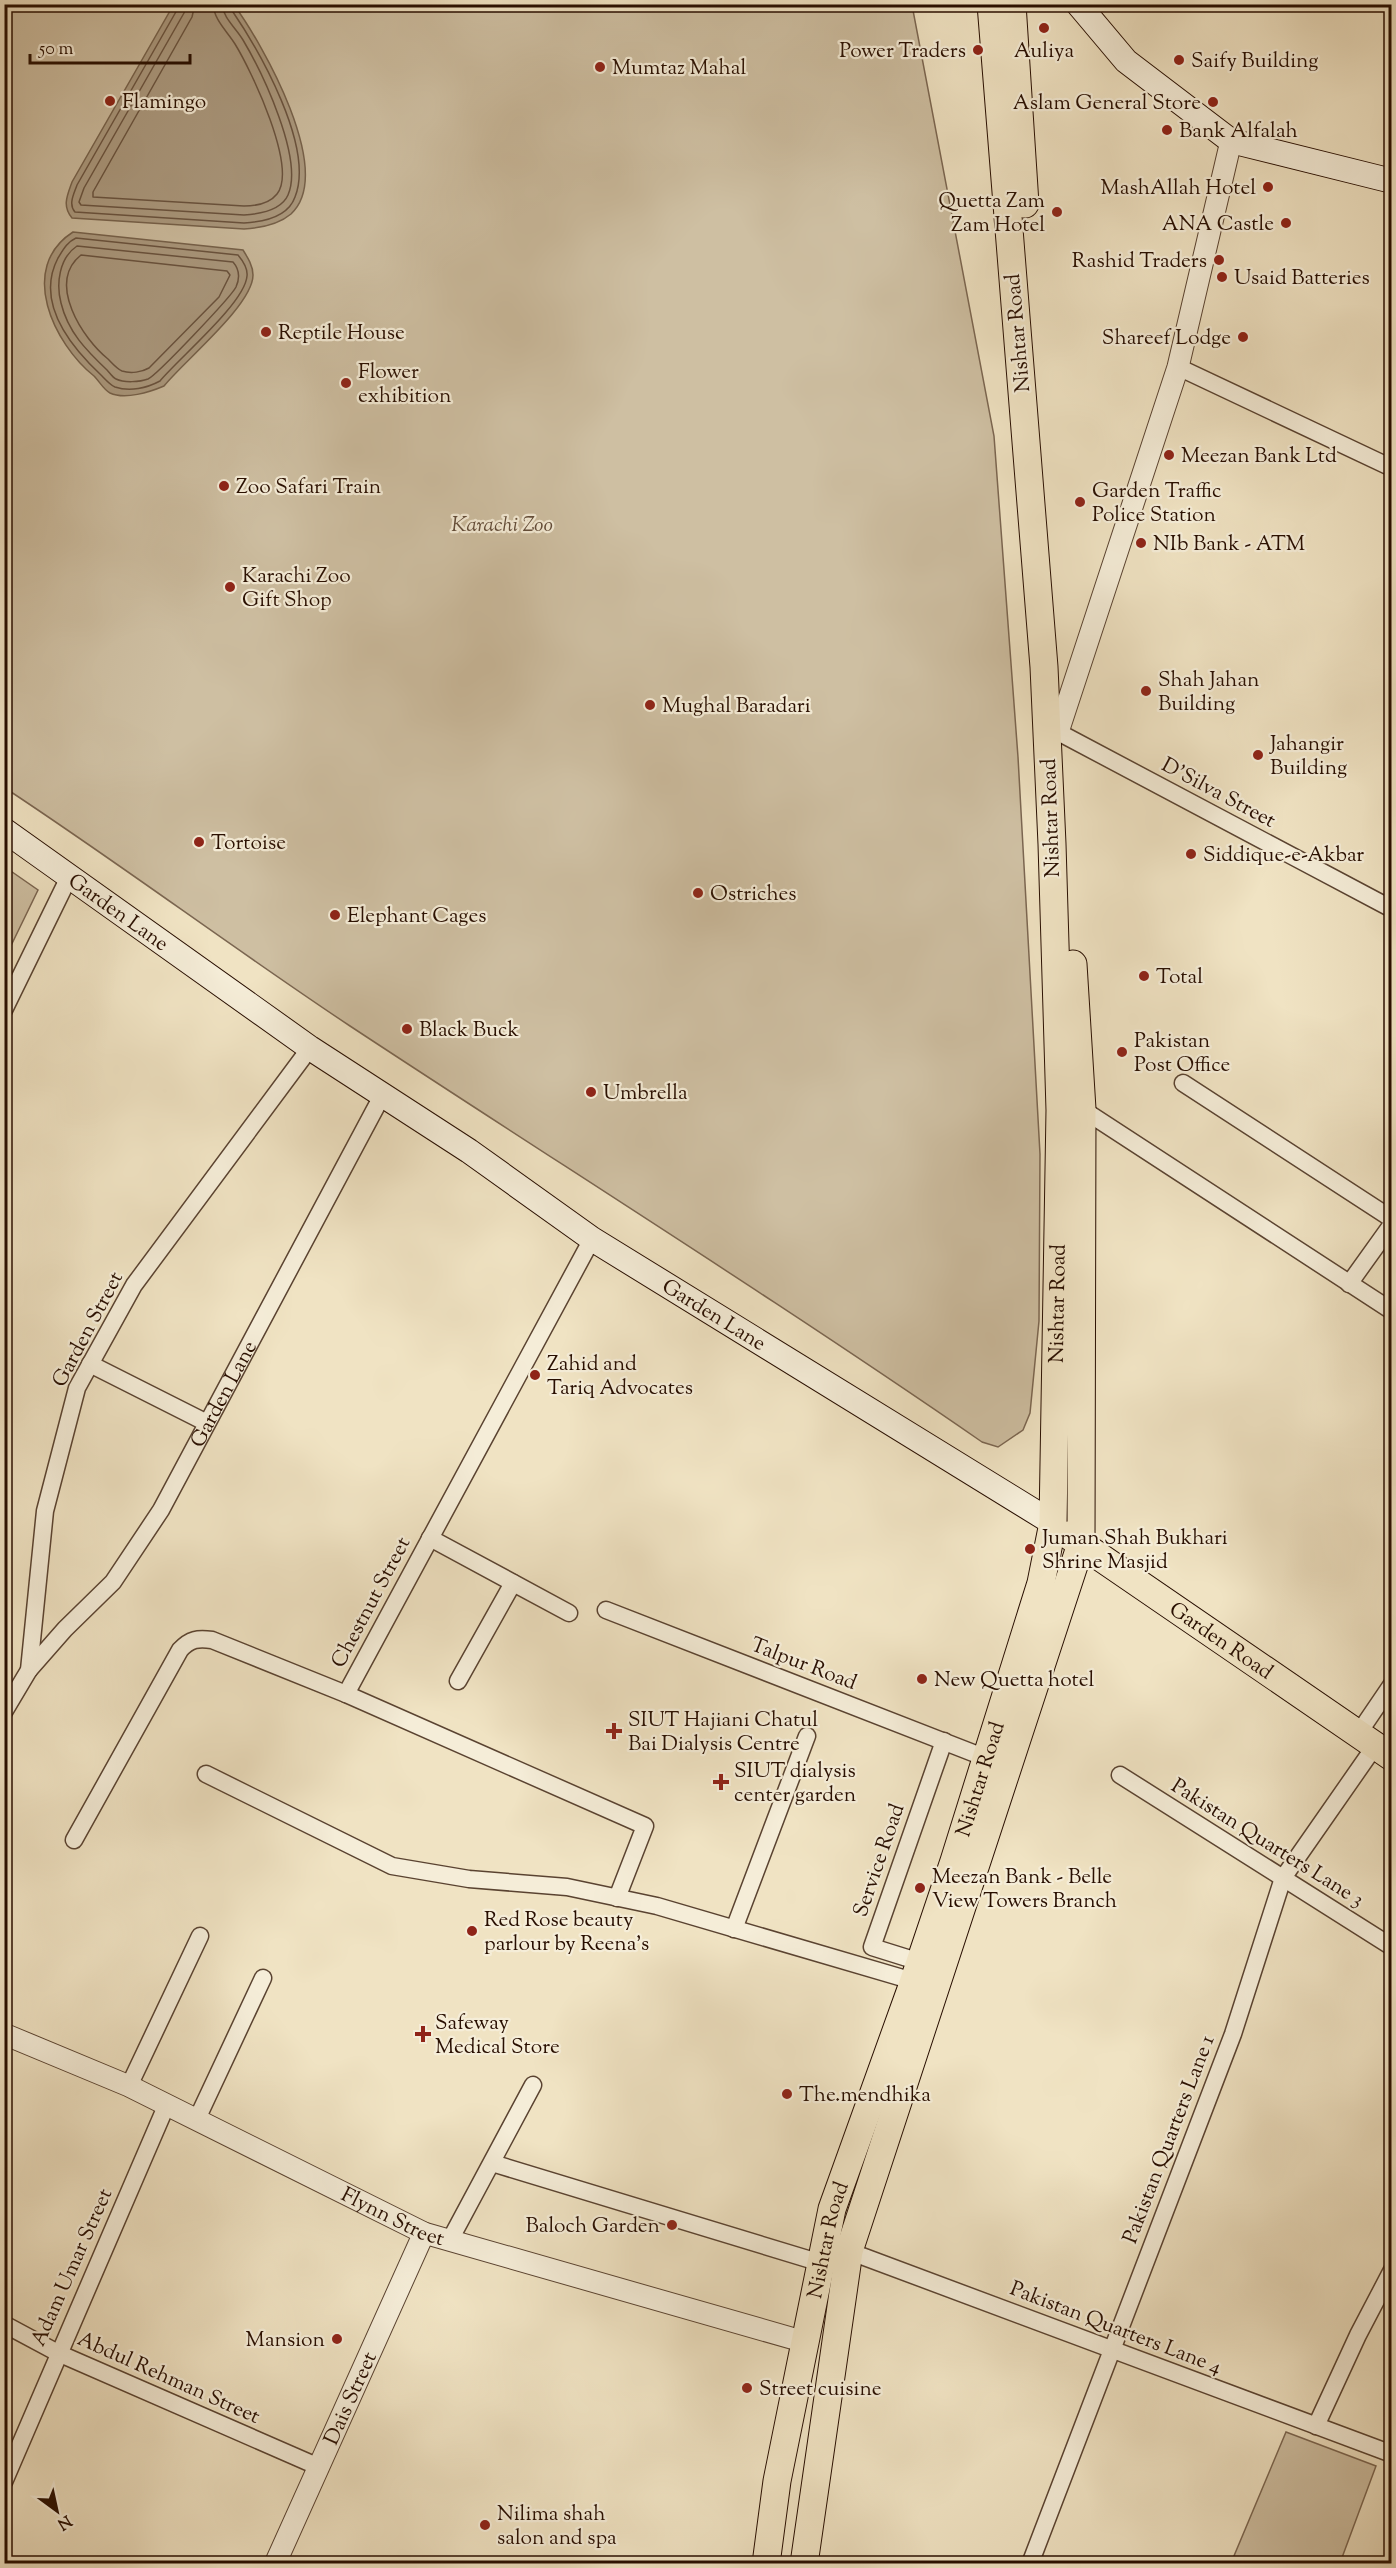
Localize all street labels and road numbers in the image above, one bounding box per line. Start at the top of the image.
street label: Nishtar Road [999,272,1039,393]
street label: D'Silva Street [1156,751,1281,837]
street label: Nishtar Road [1035,758,1069,878]
street label: Garden Lane [61,867,174,960]
street label: Nishtar Road [1043,1244,1075,1363]
street label: Garden Street [46,1267,132,1393]
street label: Garden Lane [655,1273,771,1360]
street label: Garden Lane [184,1336,266,1453]
street label: Chestnut Street [325,1532,419,1674]
street label: Garden Road [1162,1595,1278,1688]
street label: Talpur Road [746,1631,861,1699]
street label: Nishtar Road [949,1718,1014,1841]
street label: Pakistan Quarters Lane 3 [1165,1772,1369,1915]
street label: Service Road [847,1800,913,1921]
street label: Pakistan Quarters Lane 1 [1116,2031,1223,2248]
street label: Nishtar Road [801,2178,858,2301]
street label: Flynn Street [335,2181,447,2255]
street label: Adam Umar Street [25,2184,121,2352]
street label: Pakistan Quarters Lane 4 [1005,2275,1225,2383]
street label: Abdul Rehman Street [72,2325,264,2433]
street label: Dais Street [317,2347,386,2450]

